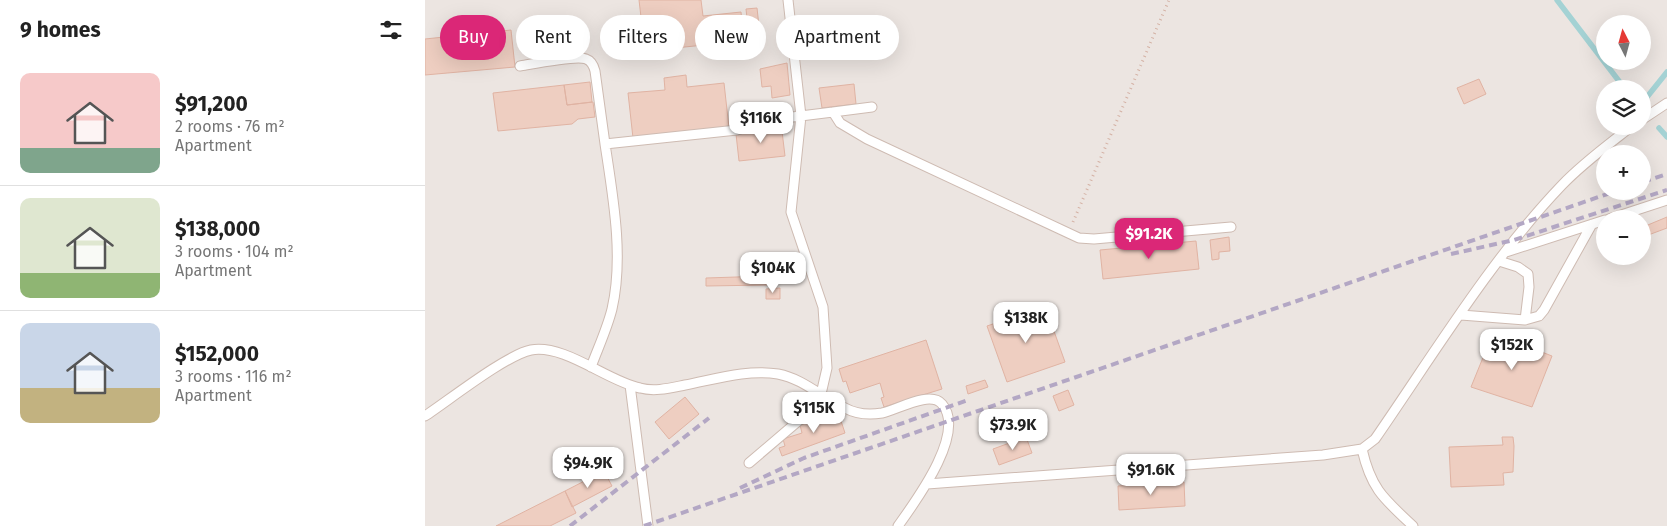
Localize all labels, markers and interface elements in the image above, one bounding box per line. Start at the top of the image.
chip: Buy [440,15,506,60]
chip: Rent [516,15,590,60]
chip: Filters [600,15,685,60]
chip: New [695,15,766,60]
chip: Apartment [776,15,899,60]
north arrow [1596,15,1651,70]
map controls [1596,15,1651,265]
icon: filters [377,16,405,44]
text: 9 homes [20,17,101,43]
button: layers [1596,80,1651,135]
text: $91,200 [175,91,248,117]
icon: home [60,93,120,153]
pin: $116K [726,102,796,144]
text: $116K [740,108,782,127]
text: 2 rooms · 76 m² [175,117,285,136]
text: Apartment [175,136,252,155]
button: + [1596,145,1651,200]
button: − [1596,210,1651,265]
text: $138,000 [175,216,260,242]
icon: home [60,218,120,278]
pin: $91.2K [1108,218,1190,260]
text: $91.2K [1126,224,1172,243]
text: 3 rooms · 104 m² [175,242,294,261]
pin: $104K [738,252,808,294]
text: $104K [751,258,795,277]
text: Apartment [175,261,252,280]
pin: $138K [991,302,1061,344]
text: $138K [1004,308,1048,327]
pin: $152K [1477,328,1547,371]
text: $152K [1491,335,1533,354]
text: $152,000 [175,341,259,367]
icon: home [60,343,120,403]
text: 3 rooms · 116 m² [175,367,292,386]
text: Apartment [175,386,252,405]
pin: $115K [779,392,849,434]
text: $115K [793,398,835,417]
pin: $73.9K [972,408,1054,451]
text: $73.9K [990,415,1036,434]
pin: $94.9K [547,446,629,489]
text: $94.9K [564,453,612,472]
pin: $91.6K [1110,454,1192,496]
text: $91.6K [1127,460,1175,479]

